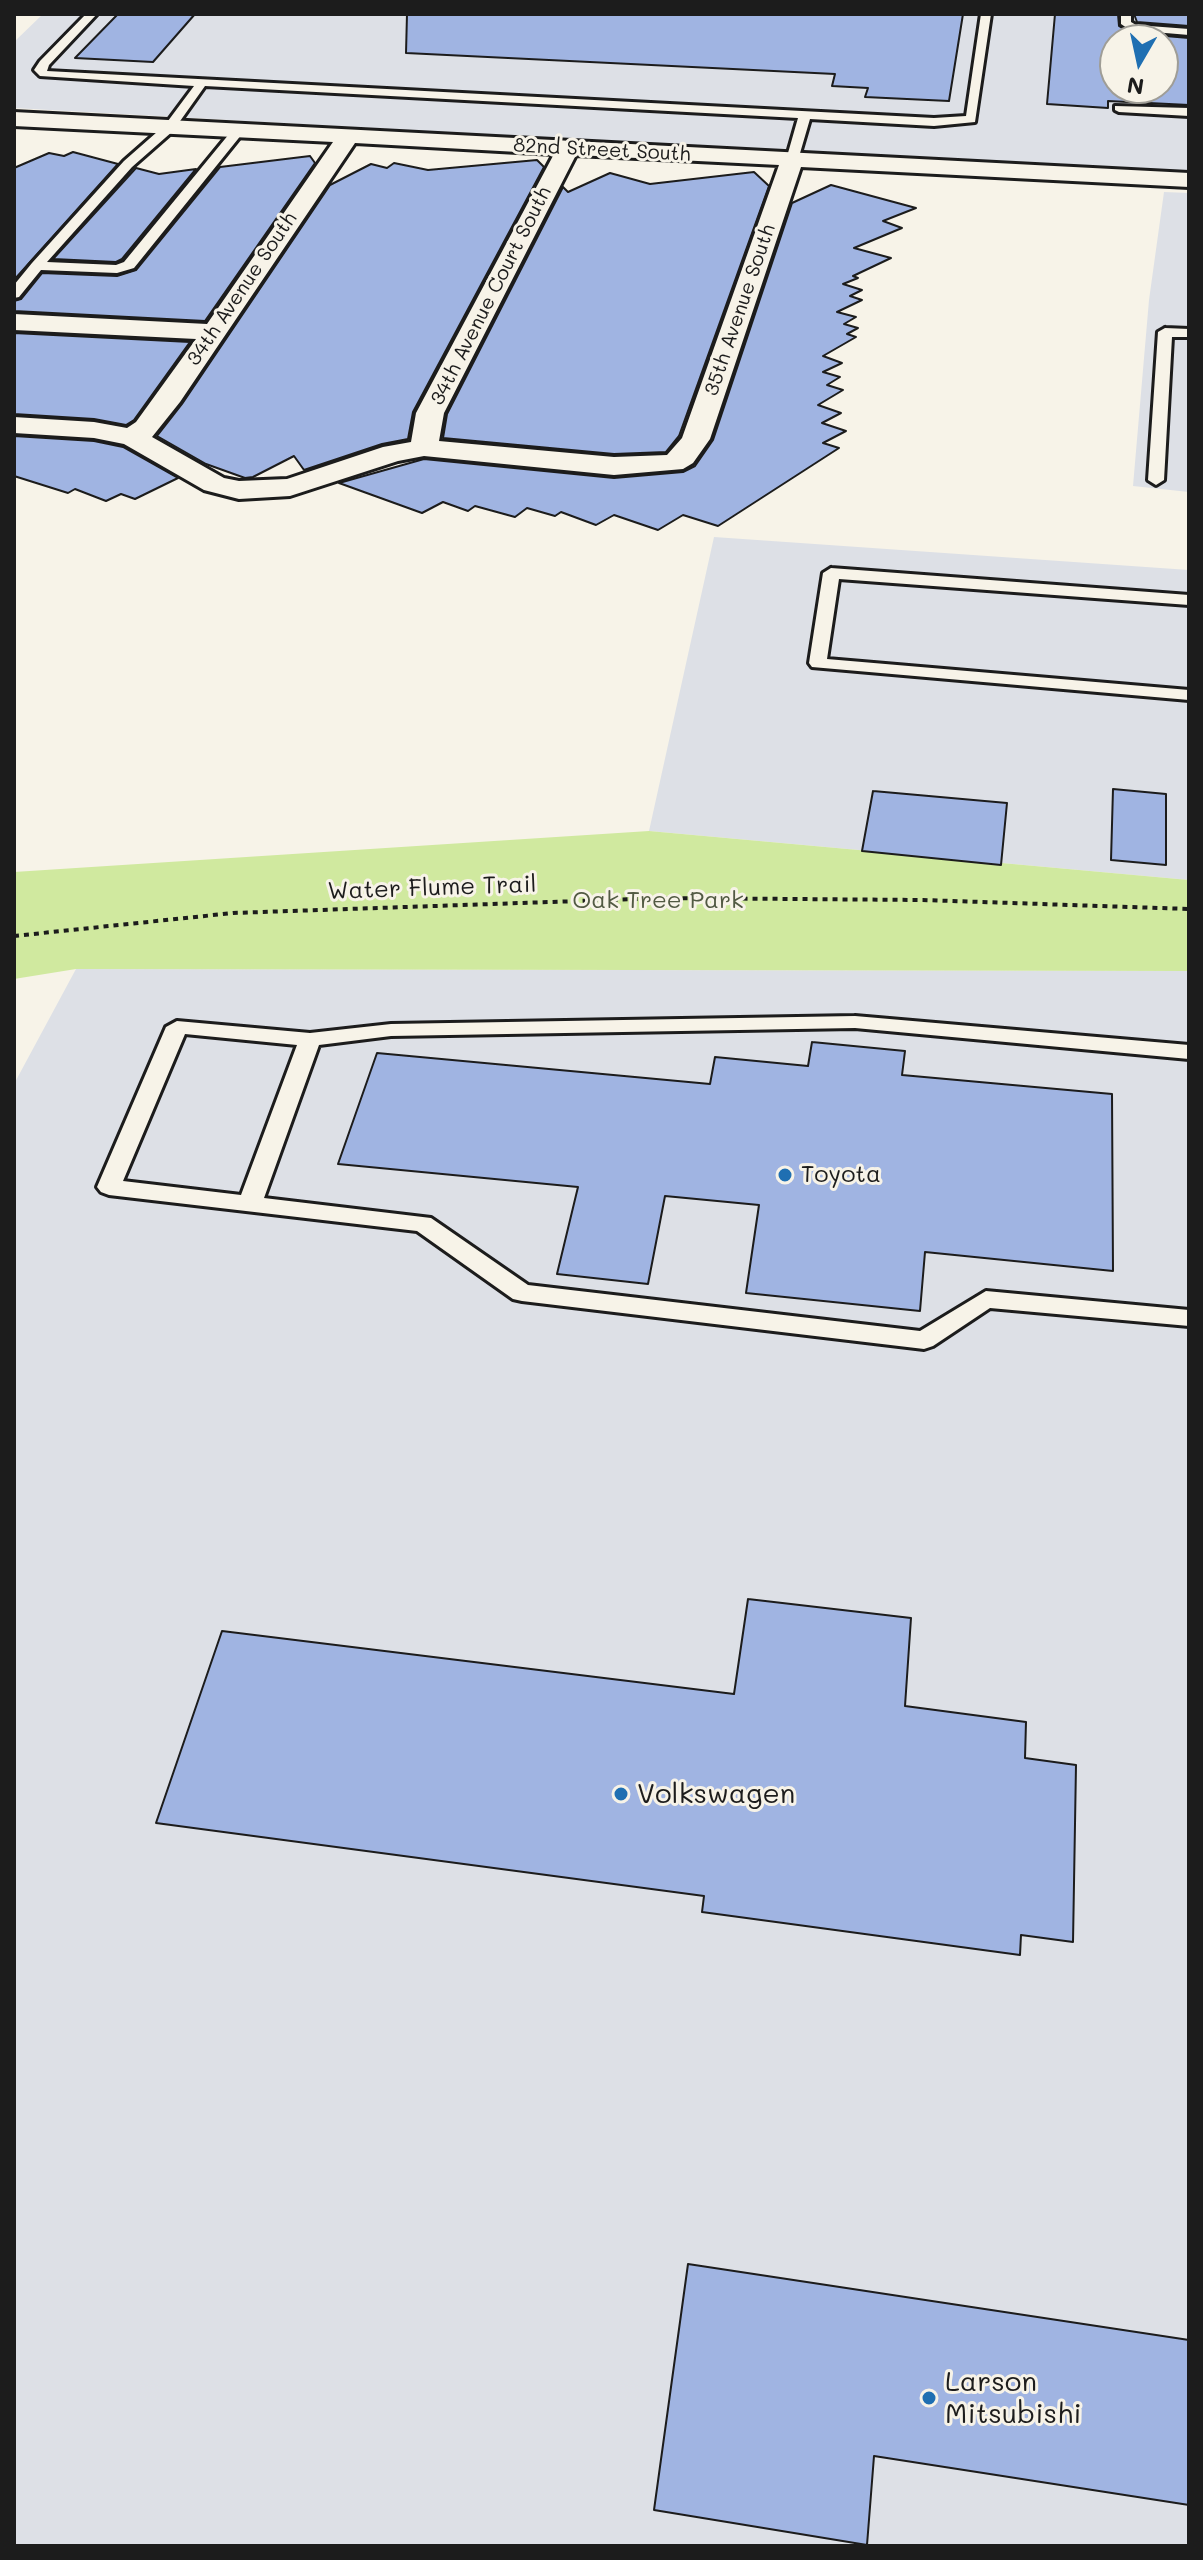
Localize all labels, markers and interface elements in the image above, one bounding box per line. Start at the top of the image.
north arrow [1099,24,1179,104]
text: N [1125,71,1146,102]
street label: 82nd Street South [513,133,691,167]
street label: 34th Avenue Court South [425,183,557,409]
street label: 34th Avenue South [182,208,302,370]
street label: 35th Avenue South [699,221,781,399]
street label: Water Flume Trail [327,870,537,906]
park label: Oak Tree Park [572,887,744,915]
place label: Toyota [801,1161,881,1189]
marker: Toyota [776,1166,794,1184]
place label: Volkswagen [637,1777,795,1811]
marker: Volkswagen [612,1785,630,1803]
place label: Larson Mitsubishi [945,2365,1081,2431]
marker: Larson Mitsubishi [920,2389,938,2407]

